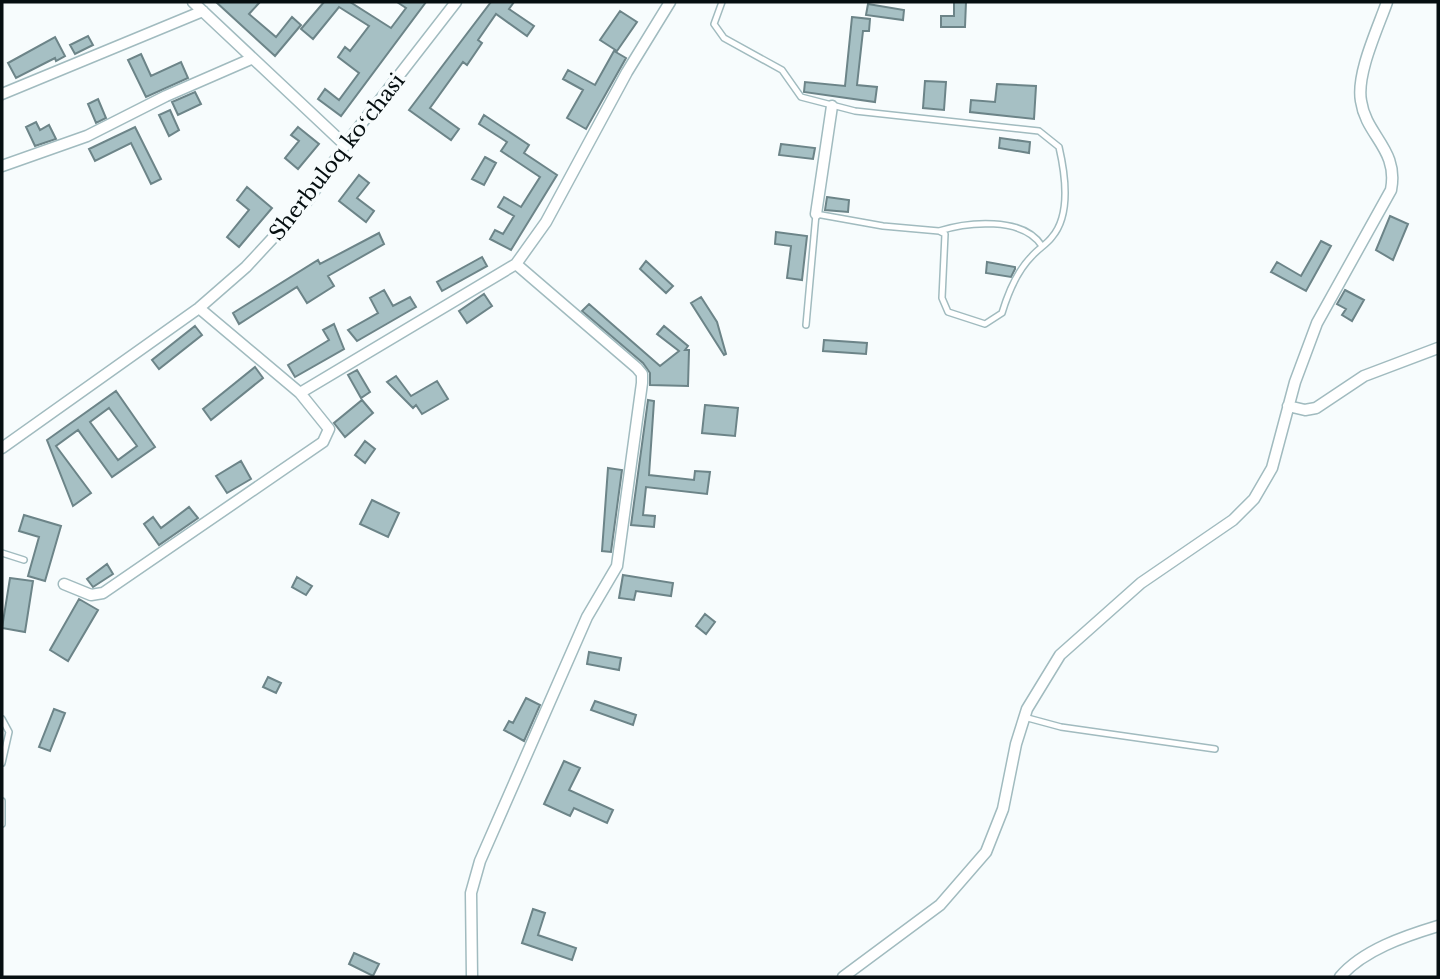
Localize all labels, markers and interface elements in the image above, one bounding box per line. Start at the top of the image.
street label: Sherbuloq koʻchasi [264,68,410,246]

